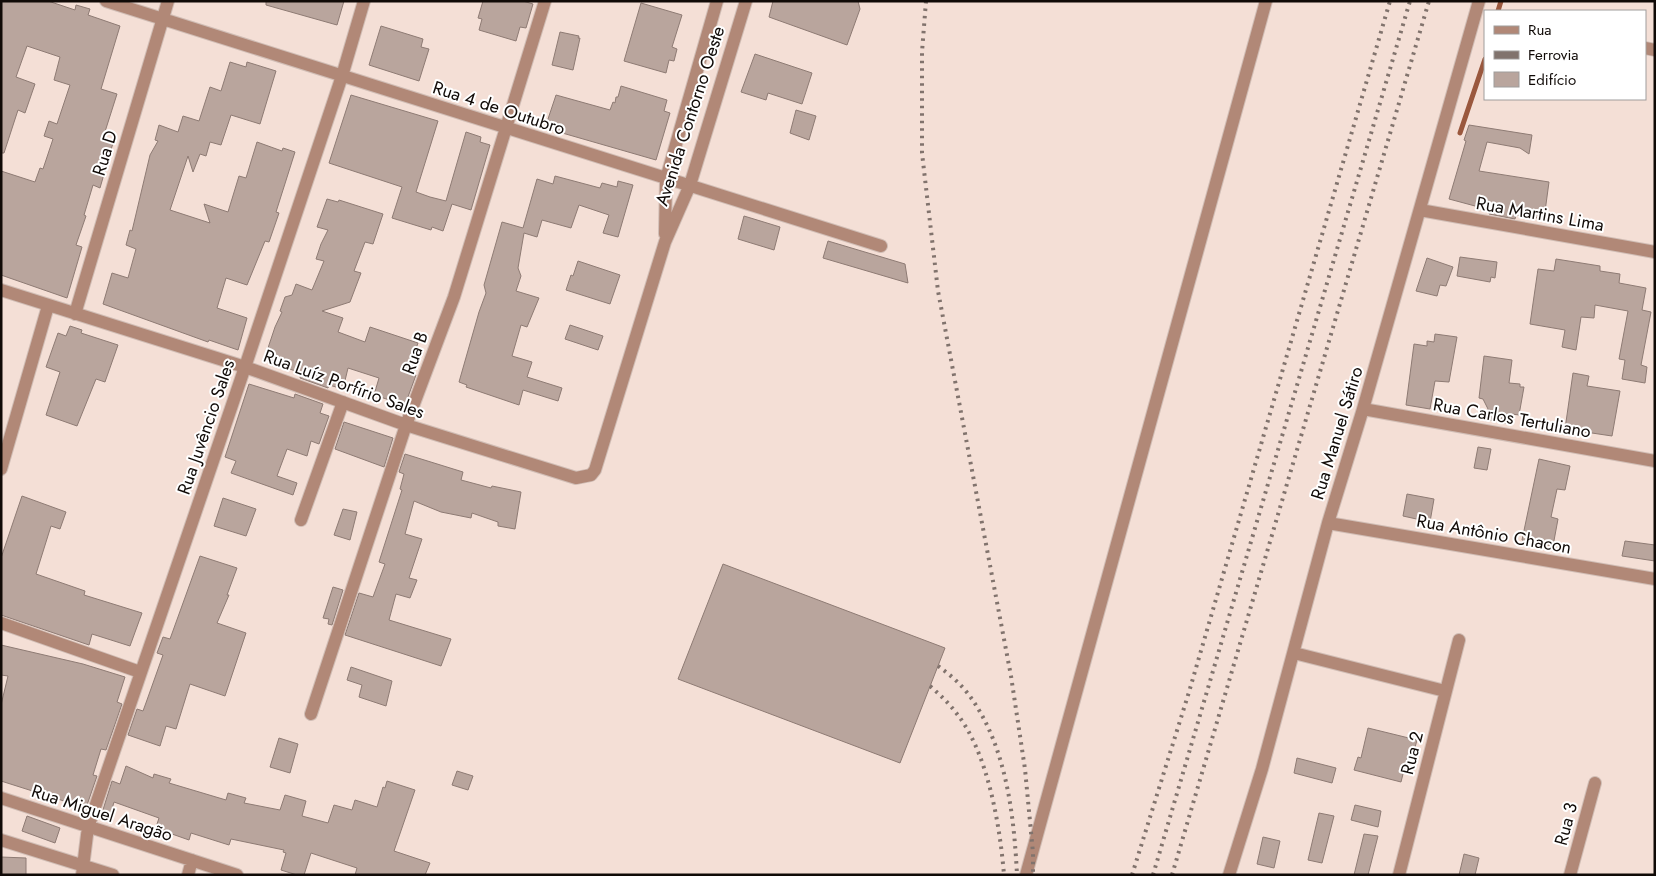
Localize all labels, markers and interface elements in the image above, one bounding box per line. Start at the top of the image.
legend [1484,10,1646,100]
text: Rua [1528,19,1552,41]
street label: Avenida Contorno Oeste [649,23,731,209]
text: Ferrovia [1528,44,1579,66]
text: Edifício [1528,69,1576,91]
street label: Rua 4 de Outubro [429,74,569,142]
street label: Rua D [86,127,124,179]
street label: Rua Martins Lima [1474,190,1606,238]
street label: Rua B [395,328,435,378]
street label: Rua Luíz Porfírio Sales [260,343,428,425]
street label: Rua Juvêncio Sales [171,356,241,498]
street label: Rua Manuel Sátiro [1304,363,1370,503]
street label: Rua Carlos Tertuliano [1431,391,1593,445]
street label: Rua Antônio Chacon [1415,508,1573,560]
street label: Rua 2 [1394,729,1430,777]
street label: Rua Miguel Aragão [28,778,176,848]
street label: Rua 3 [1548,800,1584,848]

